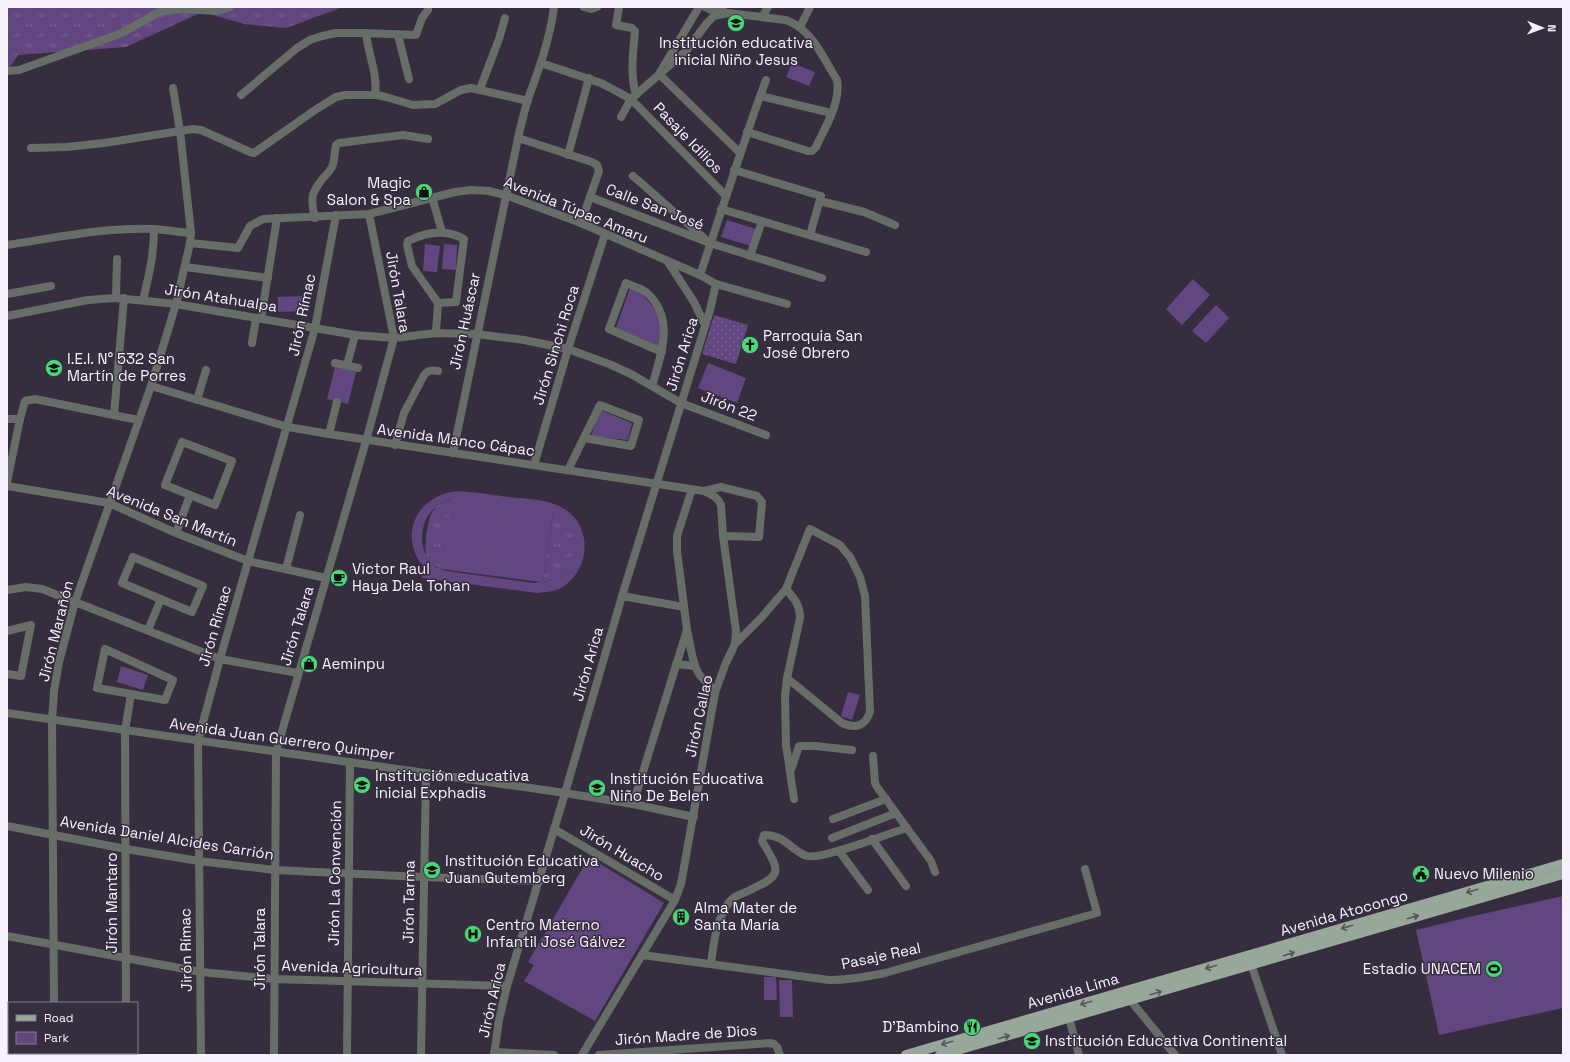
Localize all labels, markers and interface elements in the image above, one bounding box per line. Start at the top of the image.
north arrow [1522,8,1562,48]
school or university icon: Institución educativa inicial Niño Jesus [726,13,746,33]
text: N [1545,24,1559,32]
place label: Institución educativa inicial Niño Jesus [659,33,813,69]
street label: Pasaje Idilios [650,98,727,177]
street label: Avenida Túpac Amaru [501,172,651,247]
place label: Magic Salon & Spa [327,173,411,209]
street label: Calle San José [603,179,707,234]
shop icon: Magic Salon & Spa [414,182,434,202]
street label: Jirón Talara [382,250,415,334]
street label: Jirón Huáscar [445,270,484,371]
street label: Jirón Rímac [284,272,320,358]
street label: Jirón Atahualpa [163,279,279,316]
street label: Jirón Sinchi Roca [528,282,583,407]
street label: Jirón Arica [661,314,702,393]
place label: Parroquia San José Obrero [763,326,863,362]
church icon: Parroquia San José Obrero [740,335,760,355]
place label: I.E.I. N° 532 San Martín de Porres [67,349,186,385]
school or university icon: I.E.I. N° 532 San Martín de Porres [44,358,64,378]
street label: Jirón 22 [699,386,760,425]
street label: Avenida Manco Cápac [376,419,536,460]
street label: Avenida San Martín [104,481,240,550]
place label: Victor Raul Haya Dela Tohan [352,559,470,595]
cafe icon: Victor Raul Haya Dela Tohan [329,568,349,588]
street label: Jirón Marañón [34,578,77,683]
street label: Jirón Rímac [194,583,235,669]
street label: Jirón Talara [275,583,318,668]
street label: Jirón Arica [568,624,607,703]
shop icon: Aeminpu [299,654,319,674]
place label: Aeminpu [322,654,385,673]
street label: Jirón Callao [681,673,716,759]
street label: Avenida Juan Guerrero Quimper [169,713,396,764]
place label: Institución educativa inicial Exphadis [375,766,529,802]
place label: Institución Educativa Niño De Belen [610,769,764,805]
school or university icon: Institución educativa inicial Exphadis [352,775,372,795]
school or university icon: Institución Educativa Niño De Belen [587,778,607,798]
street label: Jirón La Convención [324,800,345,946]
street label: Avenida Daniel Alcides Carrión [59,811,275,864]
street label: Jirón Huacho [577,820,668,885]
place label: Institución Educativa Juan Gutemberg [445,851,599,887]
street label: Jirón Mantaro [102,852,121,954]
street label: Jirón Tarma [398,860,419,944]
school or university icon: Institución Educativa Juan Gutemberg [422,860,442,880]
public building icon: Nuevo Milenio [1411,864,1431,884]
place label: Nuevo Milenio [1434,864,1534,883]
street label: Avenida Atocongo [1278,885,1410,940]
one-way arrow [1466,888,1479,895]
place label: Alma Mater de Santa María [694,898,797,934]
street label: Jirón Talara [250,907,269,990]
building icon: Alma Mater de Santa María [671,907,691,927]
street label: Jirón Rímac [175,908,196,992]
one-way arrow [1407,913,1420,920]
place label: Centro Materno Infantil José Gálvez [486,915,626,951]
hospital icon: Centro Materno Infantil José Gálvez [463,924,483,944]
one-way arrow [1341,924,1354,931]
street label: Pasaje Real [839,938,922,973]
one-way arrow [1282,950,1295,957]
street label: Avenida Agricultura [281,956,423,979]
place label: Estadio UNACEM [1363,959,1481,978]
sports icon: Estadio UNACEM [1484,959,1504,979]
street label: Jirón Arica [474,960,509,1039]
one-way arrow [1204,964,1217,971]
street label: Avenida Lima [1025,968,1121,1013]
one-way arrow [1149,989,1162,996]
one-way arrow [1080,1000,1093,1007]
legend [8,1002,138,1054]
text: Road [44,1010,73,1026]
place label: D'Bambino [882,1017,959,1036]
restaurant icon: D'Bambino [962,1017,982,1037]
street label: Jirón Madre de Dios [614,1020,758,1049]
text: Park [44,1030,69,1046]
school or university icon: Institución Educativa Continental [1022,1031,1042,1051]
place label: Institución Educativa Continental [1045,1031,1287,1050]
one-way arrow [998,1033,1011,1040]
one-way arrow [941,1040,954,1047]

